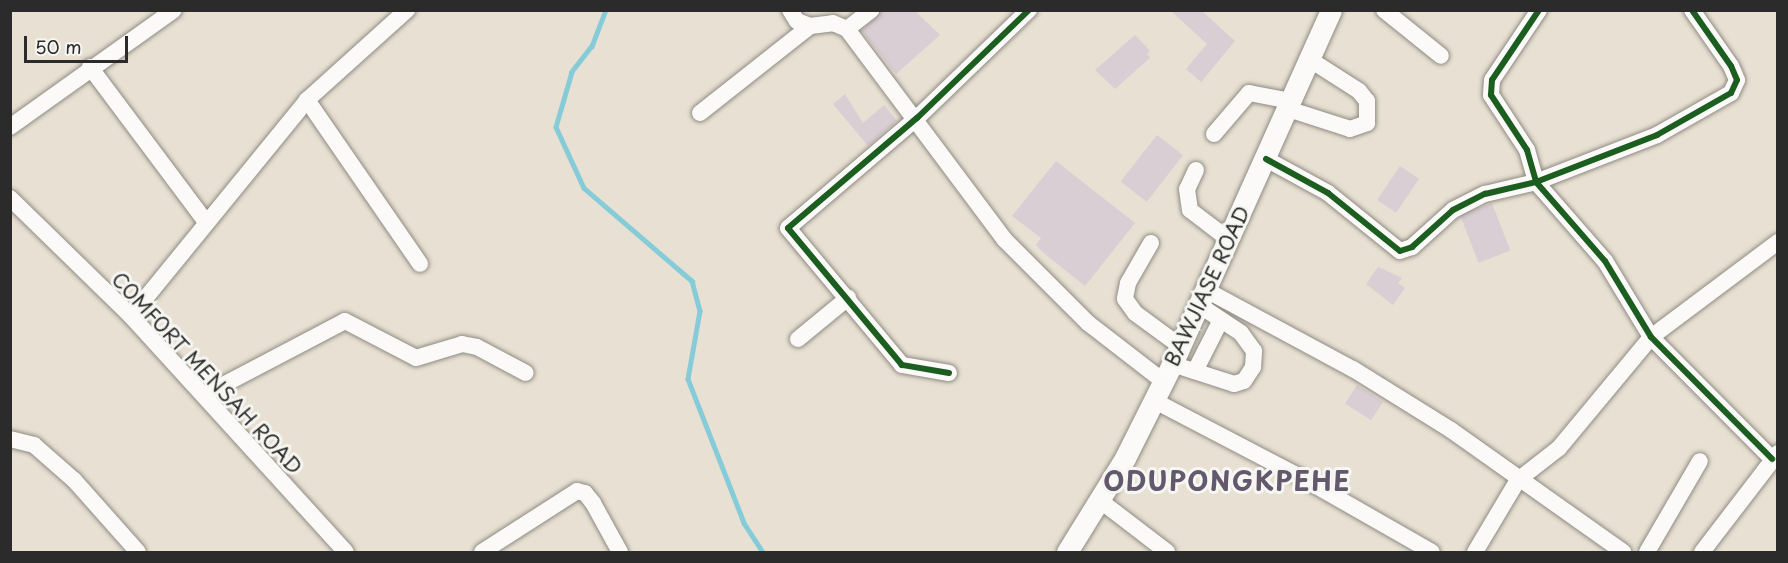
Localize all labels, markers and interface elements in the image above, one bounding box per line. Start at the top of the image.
scale bar [27,24,130,62]
text: 50 m [35,33,82,60]
street label: BAWJIASE ROAD [1159,202,1255,370]
street label: COMFORT MENSAH ROAD [107,267,307,479]
district label: ODUPONGKPEHE [1102,465,1352,497]

